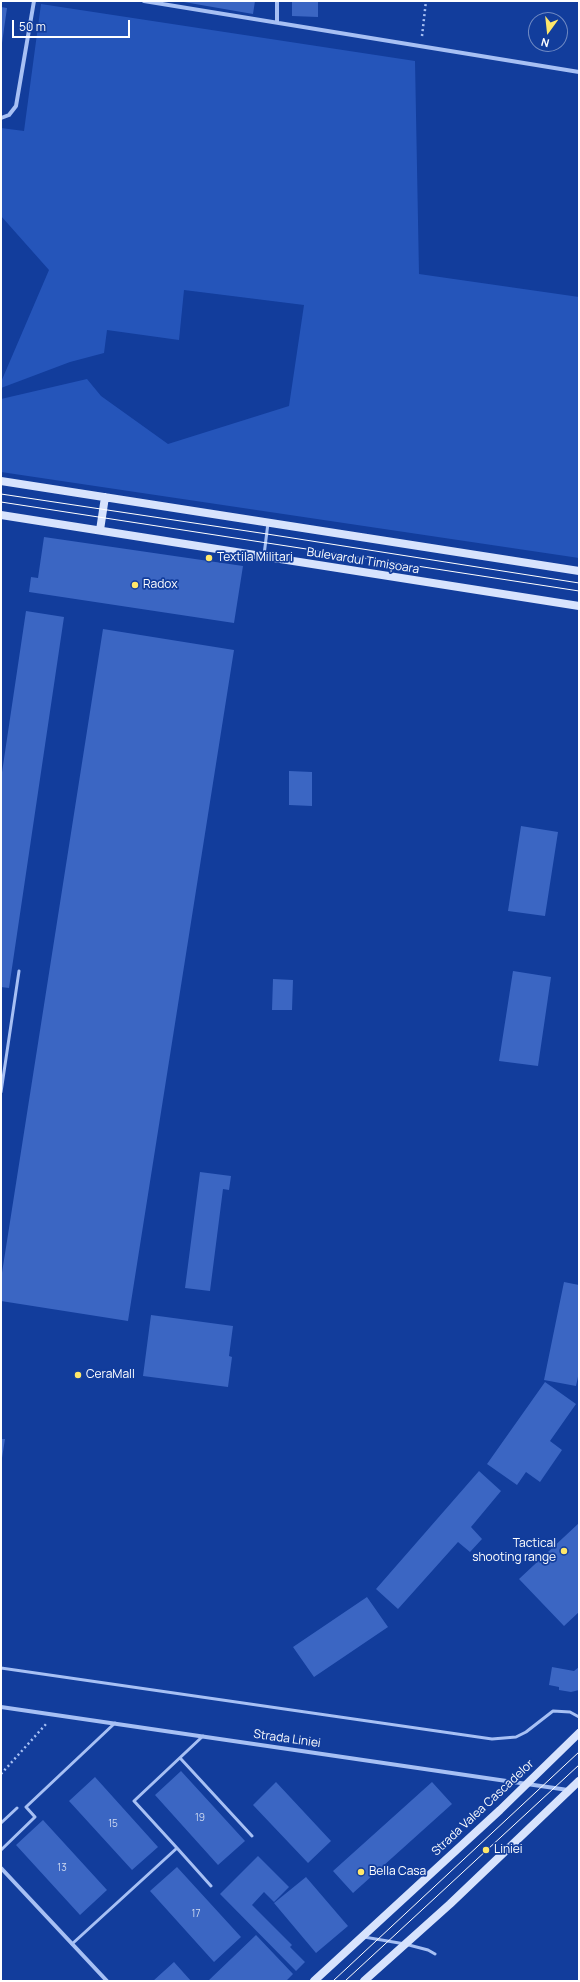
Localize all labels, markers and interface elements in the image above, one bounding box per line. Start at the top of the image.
scale bar [14,12,132,38]
north arrow [528,12,568,52]
text: 50 m [19,18,46,35]
text: N [539,35,551,51]
street label: Bulevardul Timișoara [306,545,420,577]
place label: Textila Militari [217,551,293,565]
marker: Textila Militari [204,553,214,563]
place label: Radox [143,578,178,592]
marker: Radox [130,580,140,590]
place label: CeraMall [86,1368,135,1382]
marker: CeraMall [73,1370,83,1380]
place label: Tactical shooting range [472,1537,556,1565]
marker: Tactical shooting range [559,1546,569,1556]
street label: Strada Liniei [252,1727,322,1751]
street label: Strada Valea Cascadelor [429,1757,537,1859]
house number: 19 [195,1812,205,1824]
house number: 15 [108,1818,118,1830]
place label: Liniei [494,1843,523,1857]
marker: Liniei [481,1845,491,1855]
house number: 13 [57,1862,67,1874]
place label: Bella Casa [369,1865,426,1879]
marker: Bella Casa [356,1867,366,1877]
house number: 17 [192,1908,200,1920]

